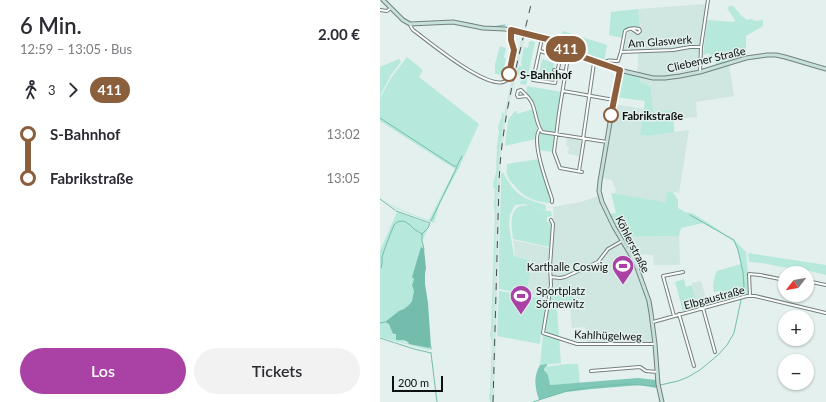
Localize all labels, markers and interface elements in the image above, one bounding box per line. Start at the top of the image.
text: 6 Min. [20,12,82,39]
text: 2.00 € [318,25,360,43]
street label: Am Glaswerk [628,32,693,50]
line badge: 411 [543,36,589,62]
text: 411 [554,40,578,57]
text: 12:59 – 13:05 · Bus [20,41,132,57]
street label: Cliebener Straße [665,44,747,74]
marker: S-Bahnhof [501,66,517,82]
place label: S-Bahnhof [520,68,572,81]
icon: walk [20,79,42,101]
icon: forward [62,79,84,101]
text: 411 [98,81,122,98]
text: 3 [48,82,56,98]
marker: Fabrikstraße [603,107,619,123]
place label: Fabrikstraße [622,109,683,122]
text: S-Bahnhof [50,125,120,143]
text: 13:02 [327,126,360,142]
text: Fabrikstraße [50,169,133,187]
text: 13:05 [327,170,360,186]
street label: Köhlerstraße [613,213,653,275]
sports icon: Karthalle Coswig [610,253,636,286]
place label: Karthalle Coswig [527,260,608,273]
north arrow [778,266,814,302]
map controls [778,266,814,390]
sports icon: Sportplatz Sörnewitz [508,283,534,316]
street label: Elbgaustraße [682,283,746,311]
place label: Sportplatz Sörnewitz [536,284,585,310]
button: + [778,310,814,346]
street label: Kahlhügelweg [574,327,642,343]
button: Los [20,348,186,394]
button: Tickets [194,348,360,394]
button: − [778,354,814,390]
scale bar [392,374,443,393]
text: 200 m [398,376,429,389]

